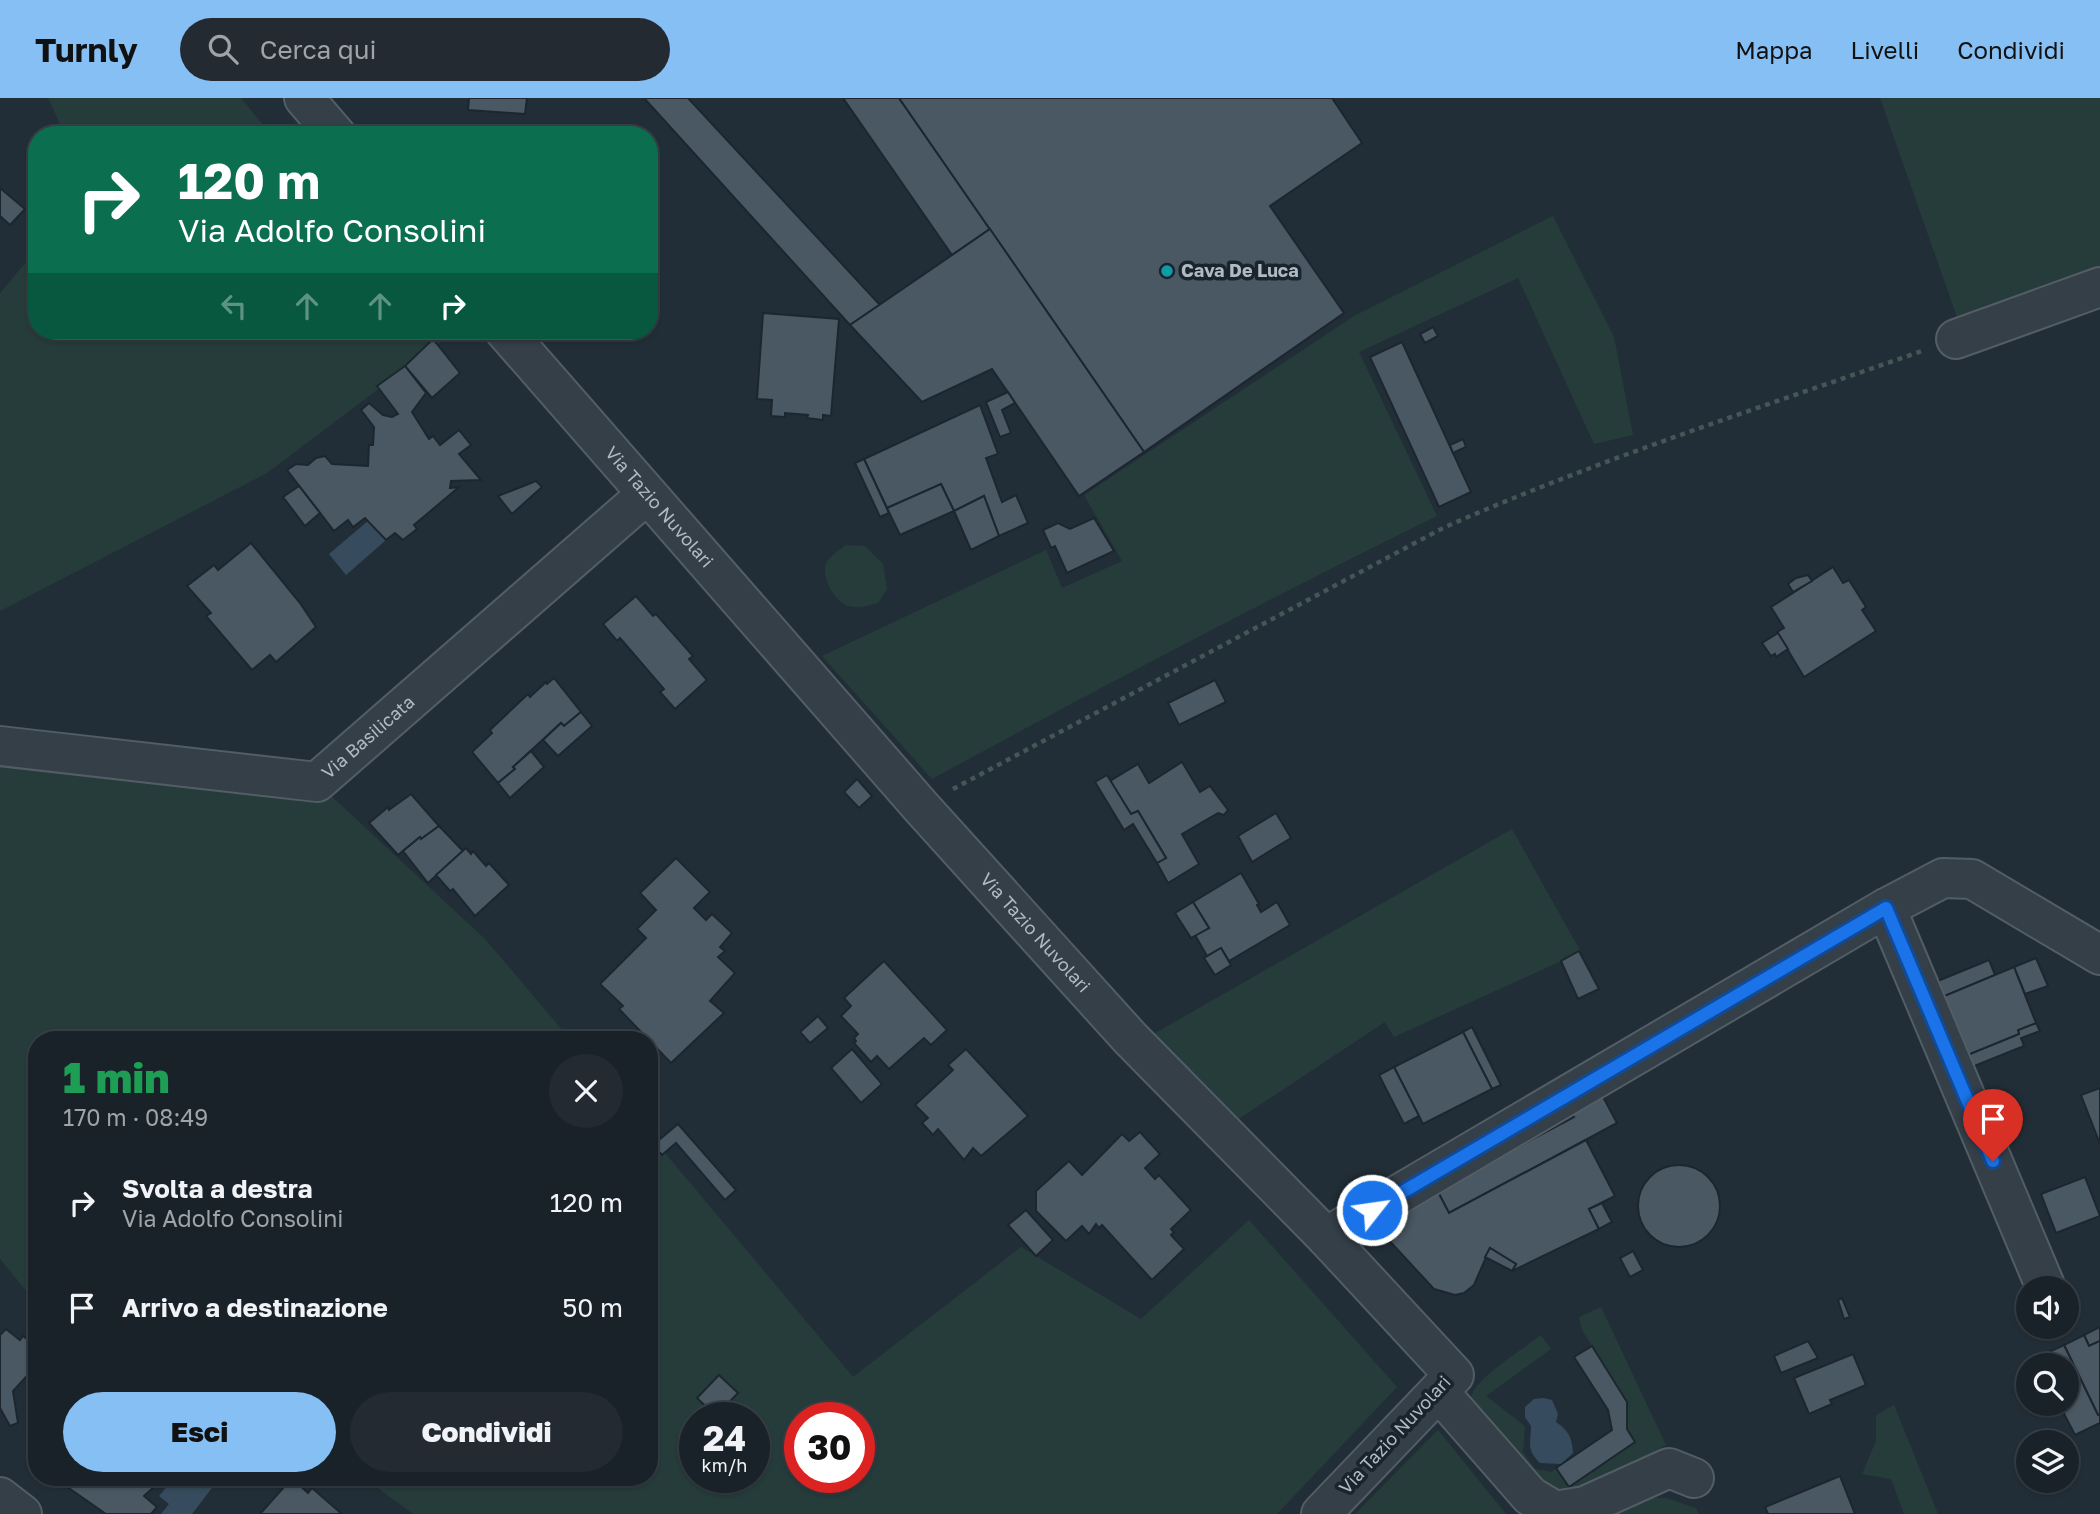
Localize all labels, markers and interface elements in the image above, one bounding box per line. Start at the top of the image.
search box [180,18,670,81]
text: Turnly [35,30,138,69]
icon: search [204,30,242,68]
text: Cerca qui [260,34,377,65]
text: Mappa [1735,35,1812,64]
text: Livelli [1850,35,1919,64]
text: Condividi [1957,35,2065,64]
text: 120 m [178,151,320,210]
icon: right [63,154,154,245]
text: Via Adolfo Consolini [178,211,486,249]
place label: Cava De Luca [1181,259,1299,281]
marker: Cava De Luca [1159,263,1175,279]
icon: left [215,287,253,325]
icon: ahead [288,287,326,325]
icon: ahead [361,287,399,325]
icon: right [434,287,472,325]
street label: Via Tazio Nuvolari [601,441,719,572]
street label: Via Basilicata [317,690,418,783]
street label: Via Tazio Nuvolari [976,868,1095,997]
text: 1 min [63,1052,170,1102]
button: close [549,1054,623,1128]
pin [1963,1089,2023,1161]
icon: arrive [1974,1100,2012,1138]
text: 170 m · 08:49 [63,1103,208,1131]
text: Svolta a destra [122,1173,313,1204]
position arrow [1335,1173,1409,1247]
icon: right [63,1184,101,1222]
text: 120 m [550,1187,623,1218]
text: Via Adolfo Consolini [122,1204,343,1232]
map controls [2016,1276,2079,1493]
button: sound [2016,1276,2079,1339]
icon: arrive [63,1289,101,1327]
text: Arrivo a destinazione [122,1292,388,1323]
text: 50 m [562,1292,623,1323]
button: search [2016,1353,2079,1416]
street label: Via Tazio Nuvolari [1334,1371,1455,1498]
button: Esci [63,1392,336,1472]
button: Condividi [350,1392,623,1472]
speed limit sign: 30 [784,1402,875,1493]
text: 24 [703,1417,746,1459]
button: layers [2016,1430,2079,1493]
text: km/h [702,1454,747,1476]

